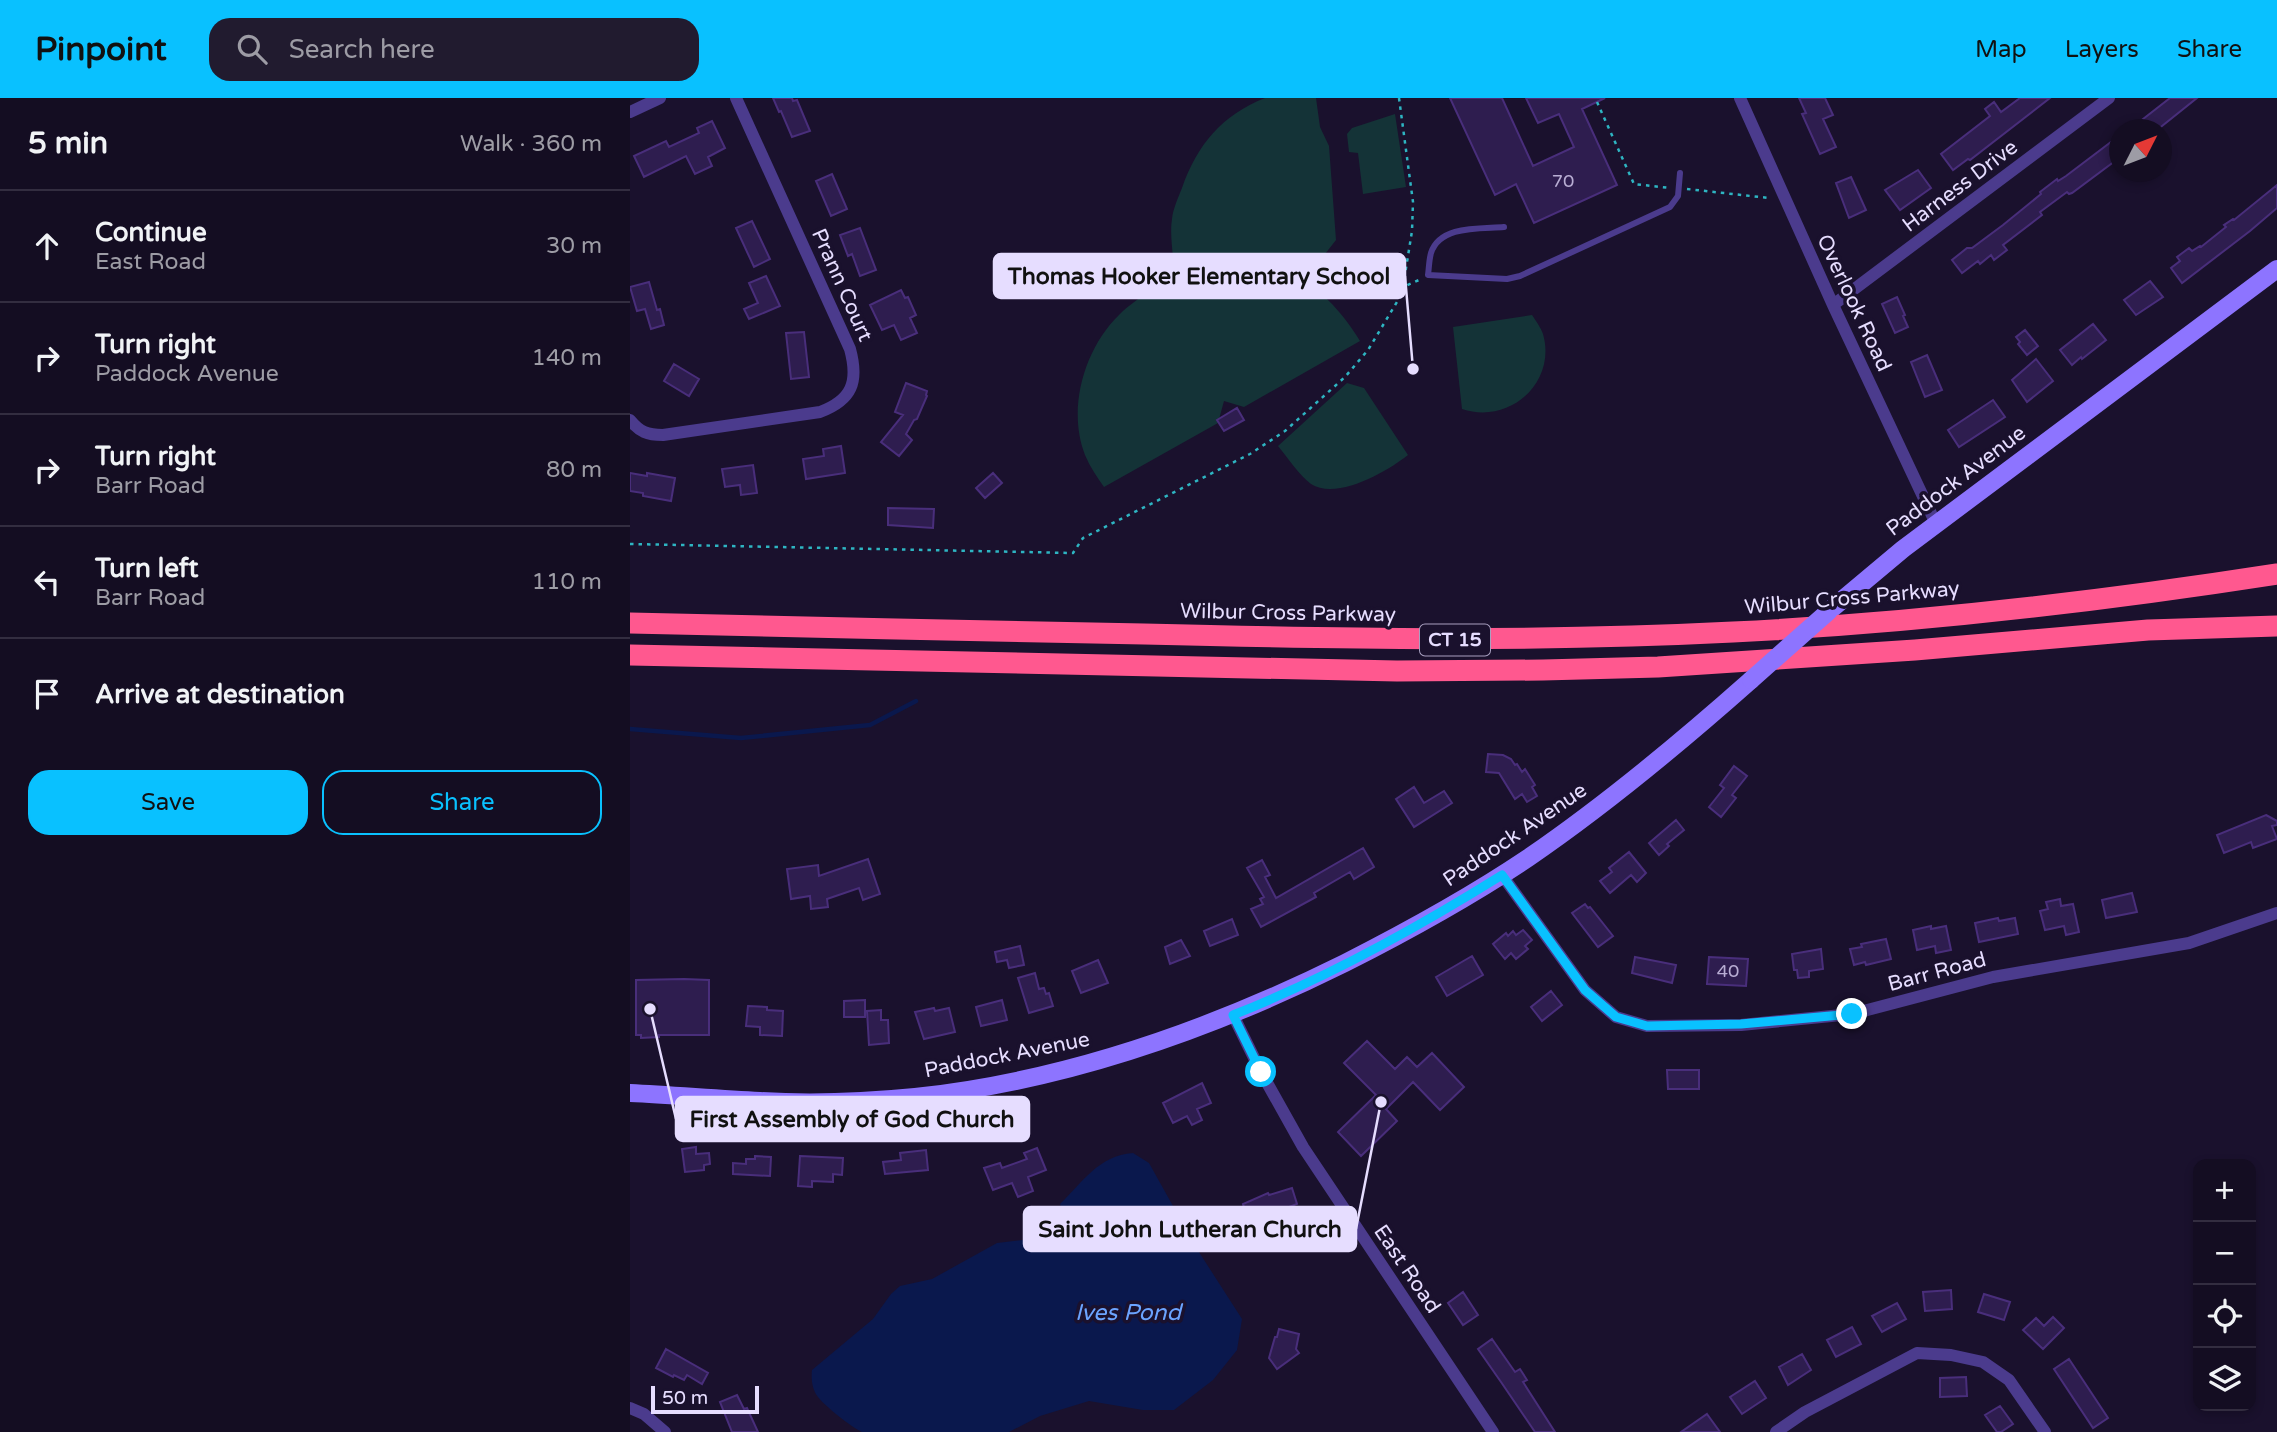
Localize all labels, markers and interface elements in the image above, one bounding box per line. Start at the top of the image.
search box [209,18,699,81]
text: Pinpoint [35,30,167,69]
icon: search [233,30,271,68]
text: Search here [289,34,435,65]
text: Map [1975,35,2027,64]
text: Layers [2065,35,2139,64]
text: Share [2177,35,2242,64]
north arrow [2109,119,2172,182]
text: 5 min [28,125,108,162]
text: Walk · 360 m [460,130,602,158]
street label: Harness Drive [1897,135,2023,237]
house number: 70 [1552,170,1574,192]
text: Continue [95,217,207,248]
street label: Prann Court [806,225,878,345]
icon: ahead [28,227,66,265]
street label: Overlook Road [1811,230,1897,376]
text: 30 m [546,232,602,260]
text: East Road [95,248,206,276]
callout: Thomas Hooker Elementary School [994,254,1405,298]
text: Thomas Hooker Elementary School [1007,263,1390,291]
text: Turn right [95,329,216,360]
icon: right [28,339,66,377]
text: 140 m [532,344,602,372]
text: Paddock Avenue [95,360,279,388]
street label: Paddock Avenue [1881,420,2031,542]
text: Turn right [95,441,216,472]
icon: right [28,451,66,489]
text: 80 m [546,456,602,484]
text: Barr Road [95,472,205,500]
text: Turn left [95,553,198,584]
icon: left [28,563,66,601]
text: 110 m [532,568,602,596]
street label: Wilbur Cross Parkway [1743,576,1961,620]
text: Barr Road [95,584,205,612]
street label: Wilbur Cross Parkway [1180,599,1396,627]
road number: CT 15 [1420,624,1490,656]
icon: arrive [28,675,66,713]
text: Arrive at destination [95,679,345,710]
button: Save [28,770,308,835]
button: Share [322,770,602,835]
street label: Paddock Avenue [1438,778,1592,892]
street label: Barr Road [1885,947,1989,997]
house number: 40 [1717,960,1739,982]
route end [1836,998,1867,1029]
street label: Paddock Avenue [922,1027,1092,1083]
route start [1245,1056,1276,1087]
callout: First Assembly of God Church [676,1097,1029,1141]
text: First Assembly of God Church [689,1106,1015,1134]
map controls [2193,1159,2256,1411]
button: + [2193,1159,2256,1222]
callout: Saint John Lutheran Church [1024,1207,1356,1251]
text: Saint John Lutheran Church [1038,1216,1342,1244]
street label: East Road [1368,1220,1446,1318]
button: − [2193,1222,2256,1285]
button: locate [2193,1285,2256,1348]
water label: Ives Pond [1075,1299,1184,1327]
button: layers [2193,1348,2256,1411]
scale bar [651,1383,760,1415]
text: 50 m [662,1387,708,1409]

